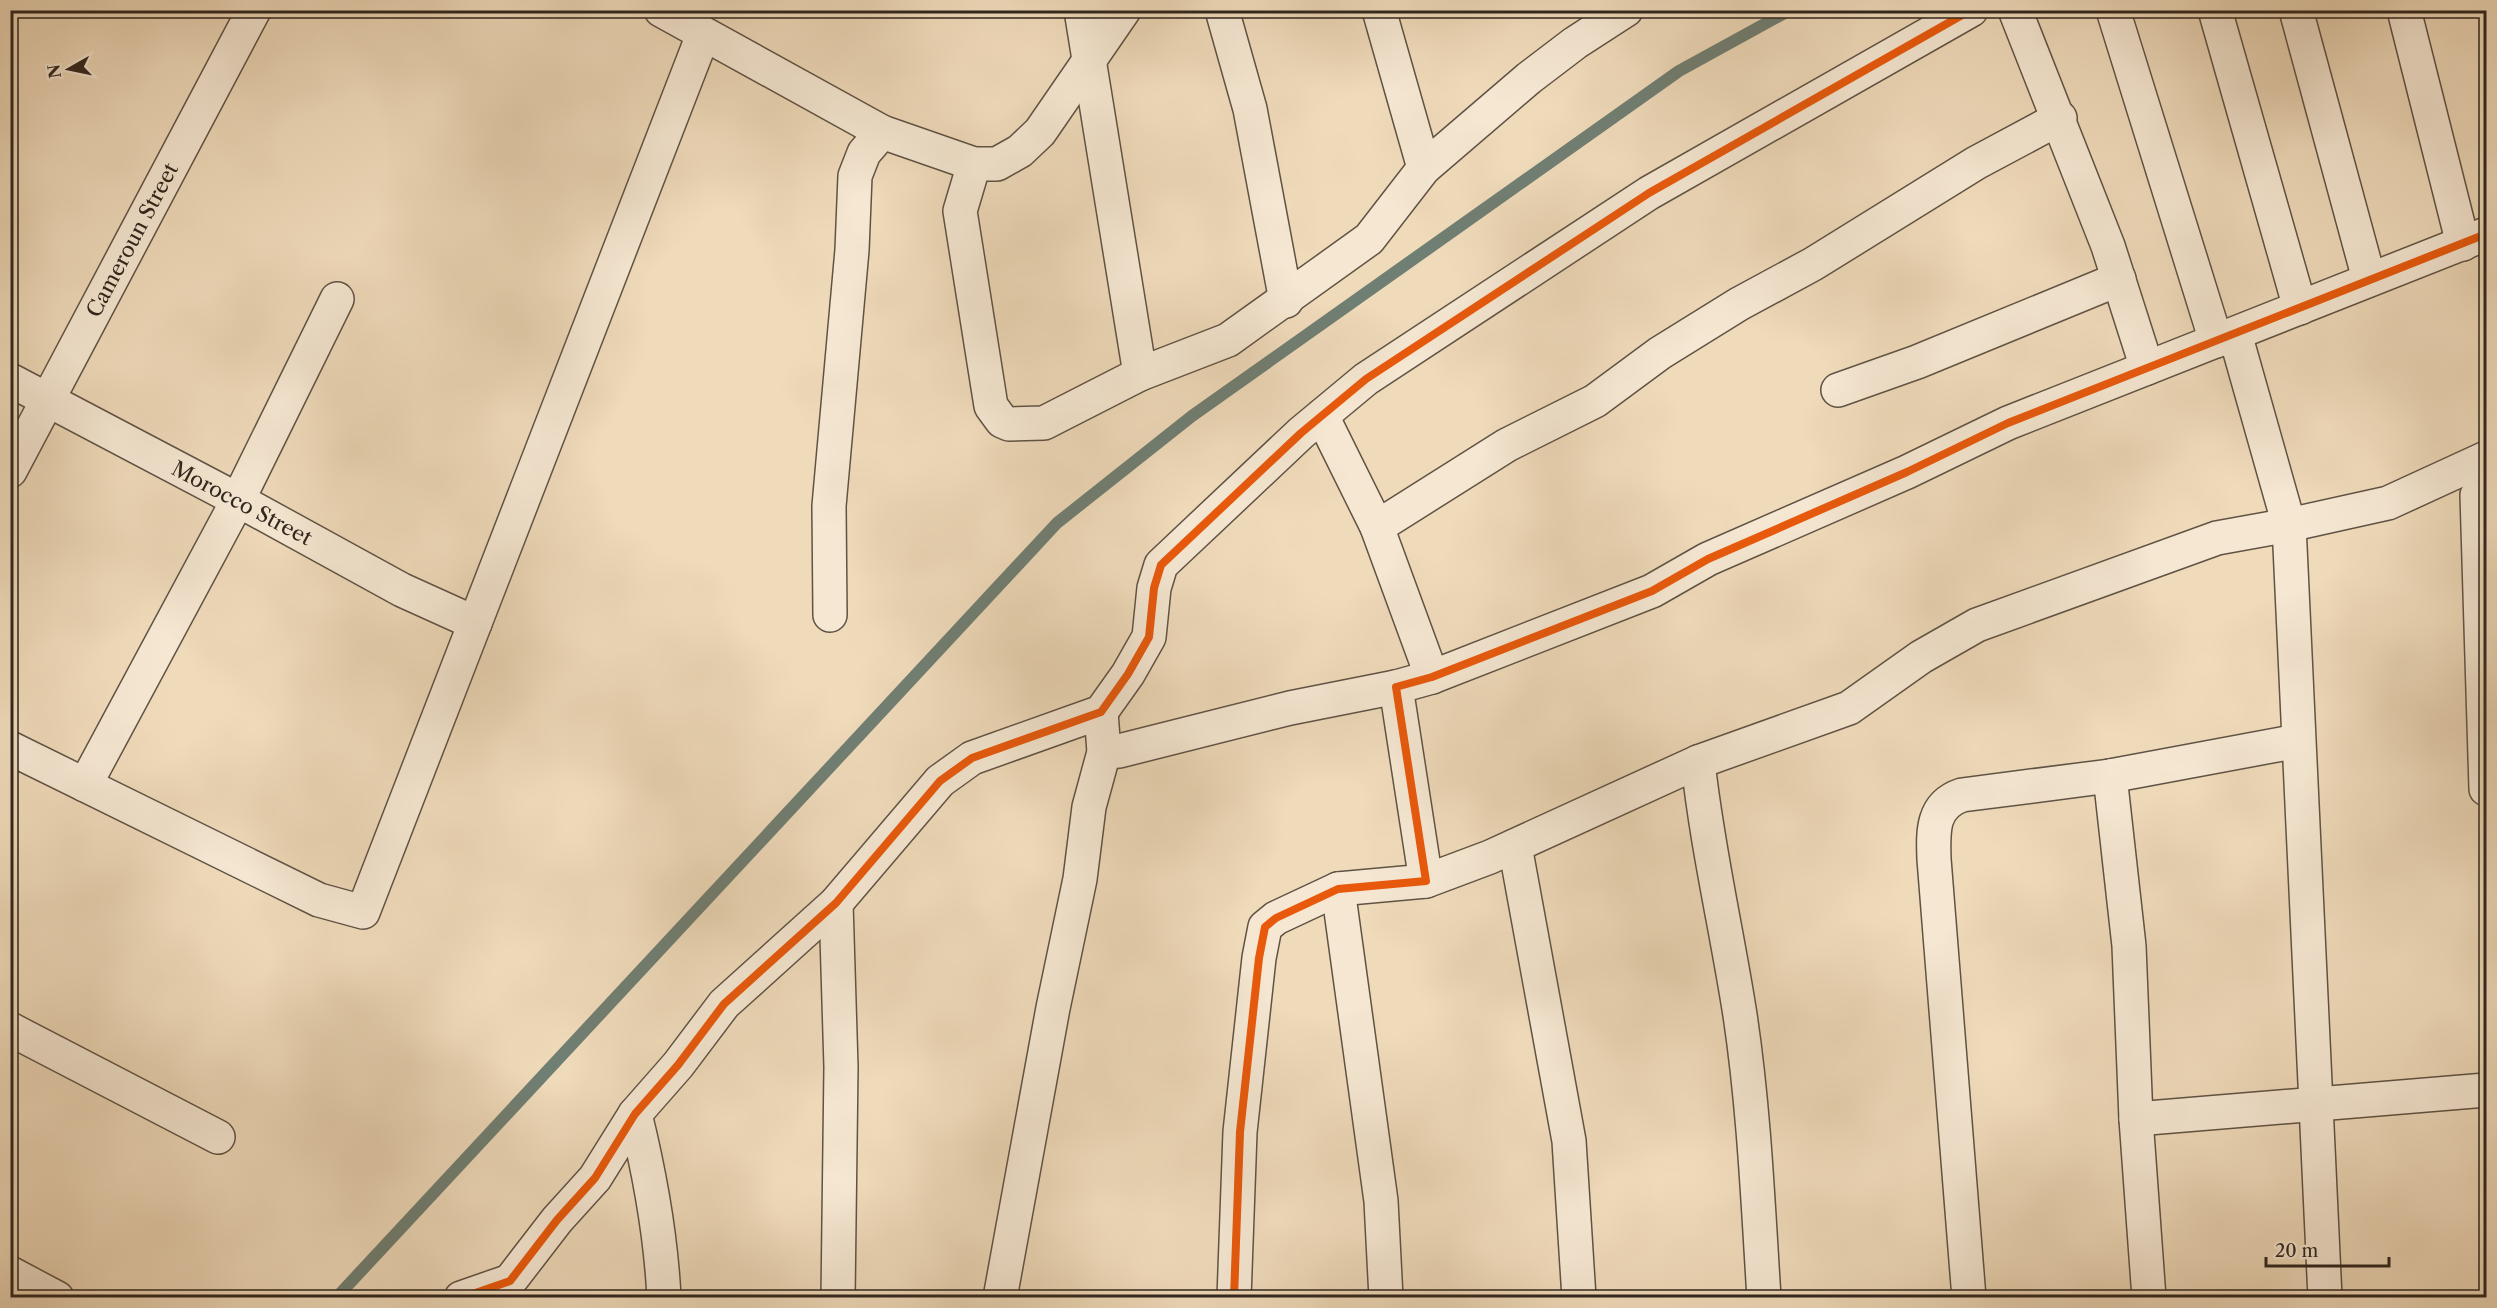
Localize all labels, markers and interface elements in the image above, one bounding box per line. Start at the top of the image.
north arrow [39,39,99,99]
text: N [43,63,65,80]
street label: Cameroun Street [81,158,183,321]
street label: Morocco Street [168,456,317,551]
scale bar [2266,1230,2389,1268]
text: 20 m [2275,1240,2319,1262]

